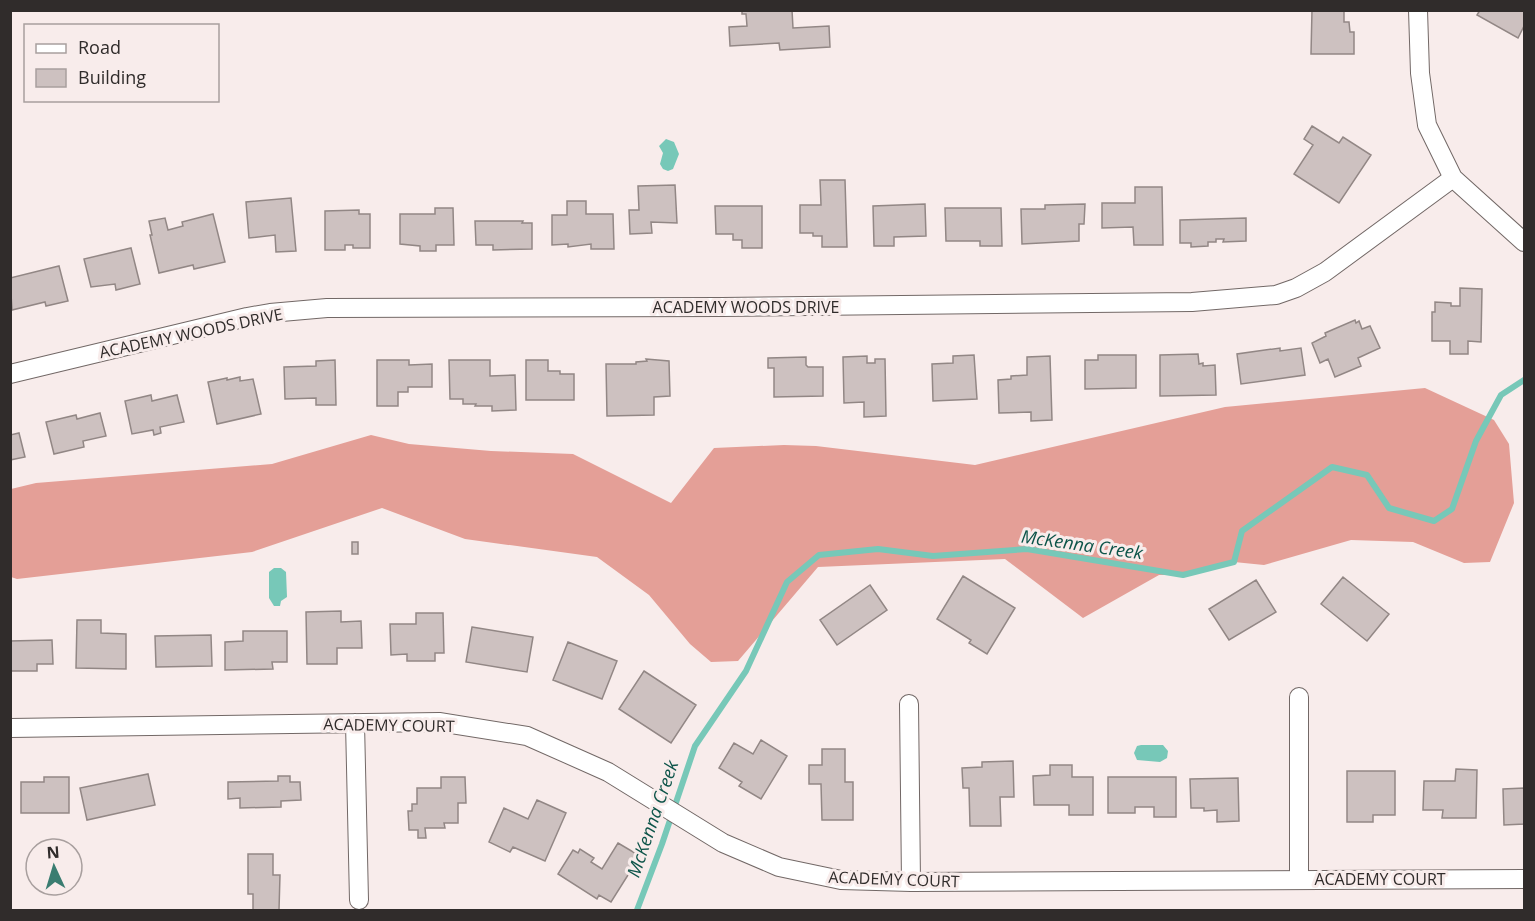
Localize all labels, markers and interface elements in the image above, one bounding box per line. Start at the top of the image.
legend [24,24,219,102]
text: Road [78,35,121,59]
text: Building [78,65,146,89]
street label: ACADEMY WOODS DRIVE [653,296,839,318]
street label: ACADEMY WOODS DRIVE [97,303,285,363]
water label: McKenna Creek [1020,524,1146,565]
street label: ACADEMY COURT [323,713,455,737]
water label: McKenna Creek [621,756,684,880]
north arrow [24,837,84,897]
text: N [46,841,60,863]
street label: ACADEMY COURT [828,866,960,892]
street label: ACADEMY COURT [1314,868,1446,890]

